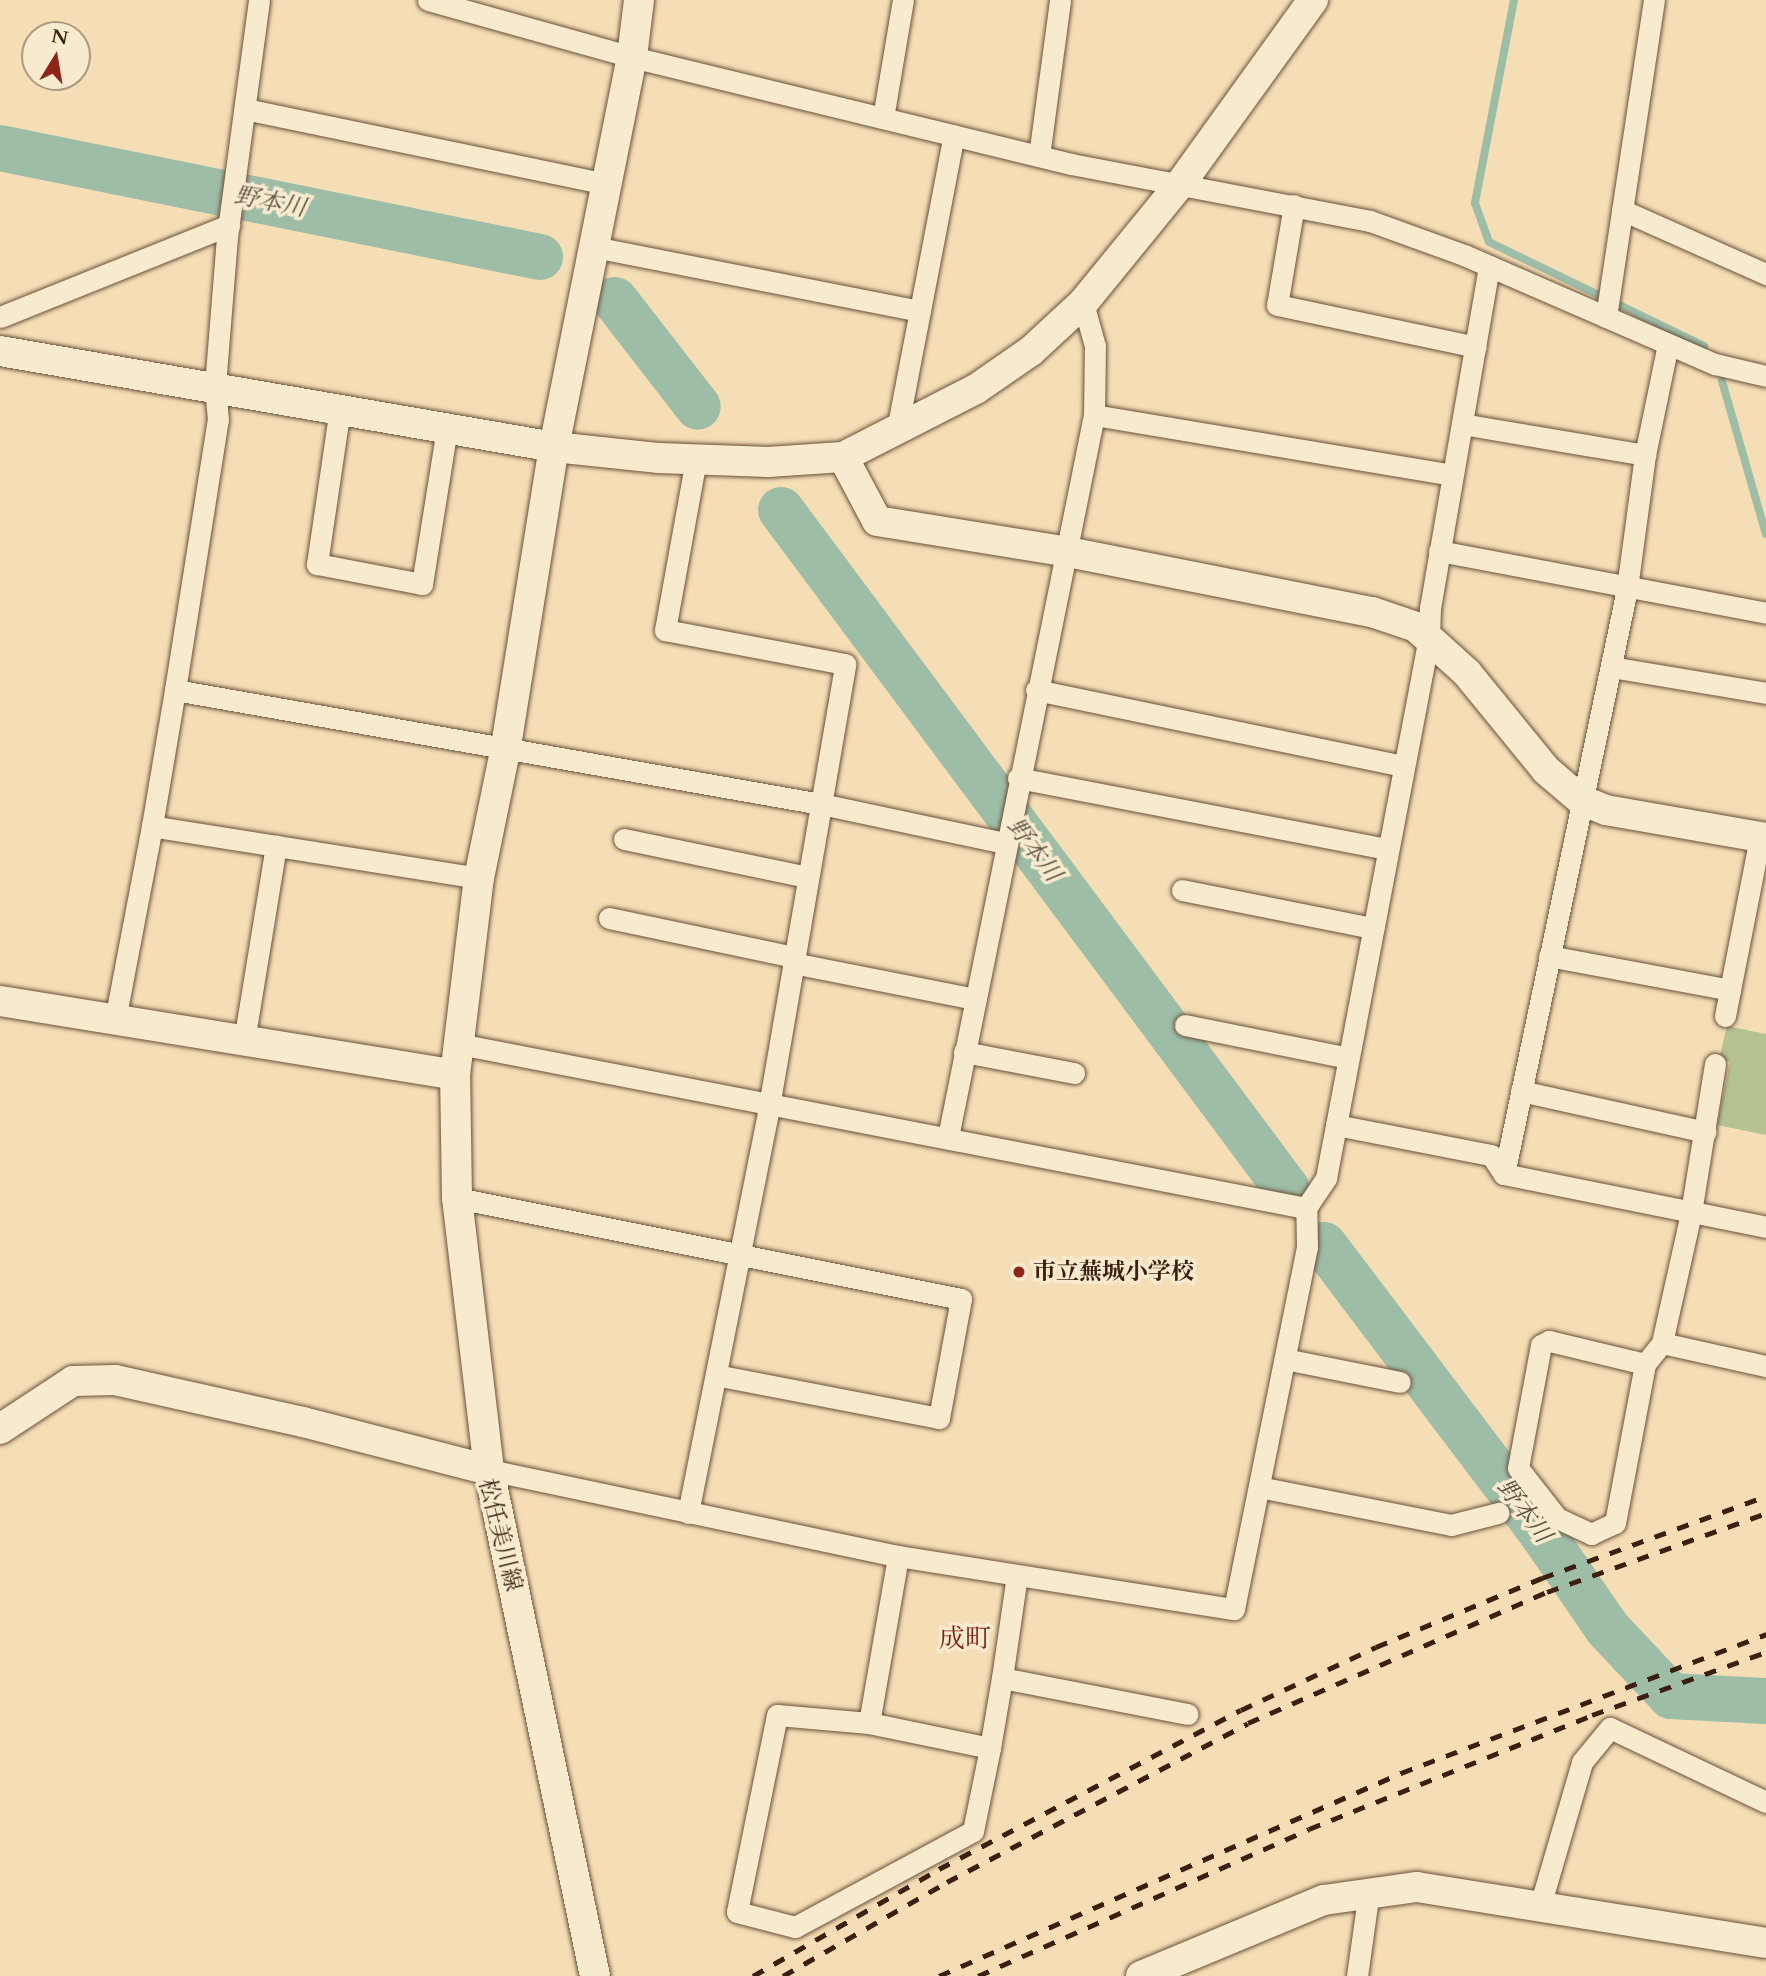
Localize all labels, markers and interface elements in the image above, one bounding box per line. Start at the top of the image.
north arrow [21,21,91,91]
text: N [49,23,70,52]
water label: 野本川 [232,181,308,223]
water label: 野本川 [1001,813,1067,887]
place label: 市立蕪城小学校 [1033,1258,1194,1286]
marker: 市立蕪城小学校 [1011,1264,1027,1280]
water label: 野本川 [1491,1474,1557,1548]
street label: 松任美川線 [473,1476,527,1594]
district label: 成町 [939,1623,991,1655]

